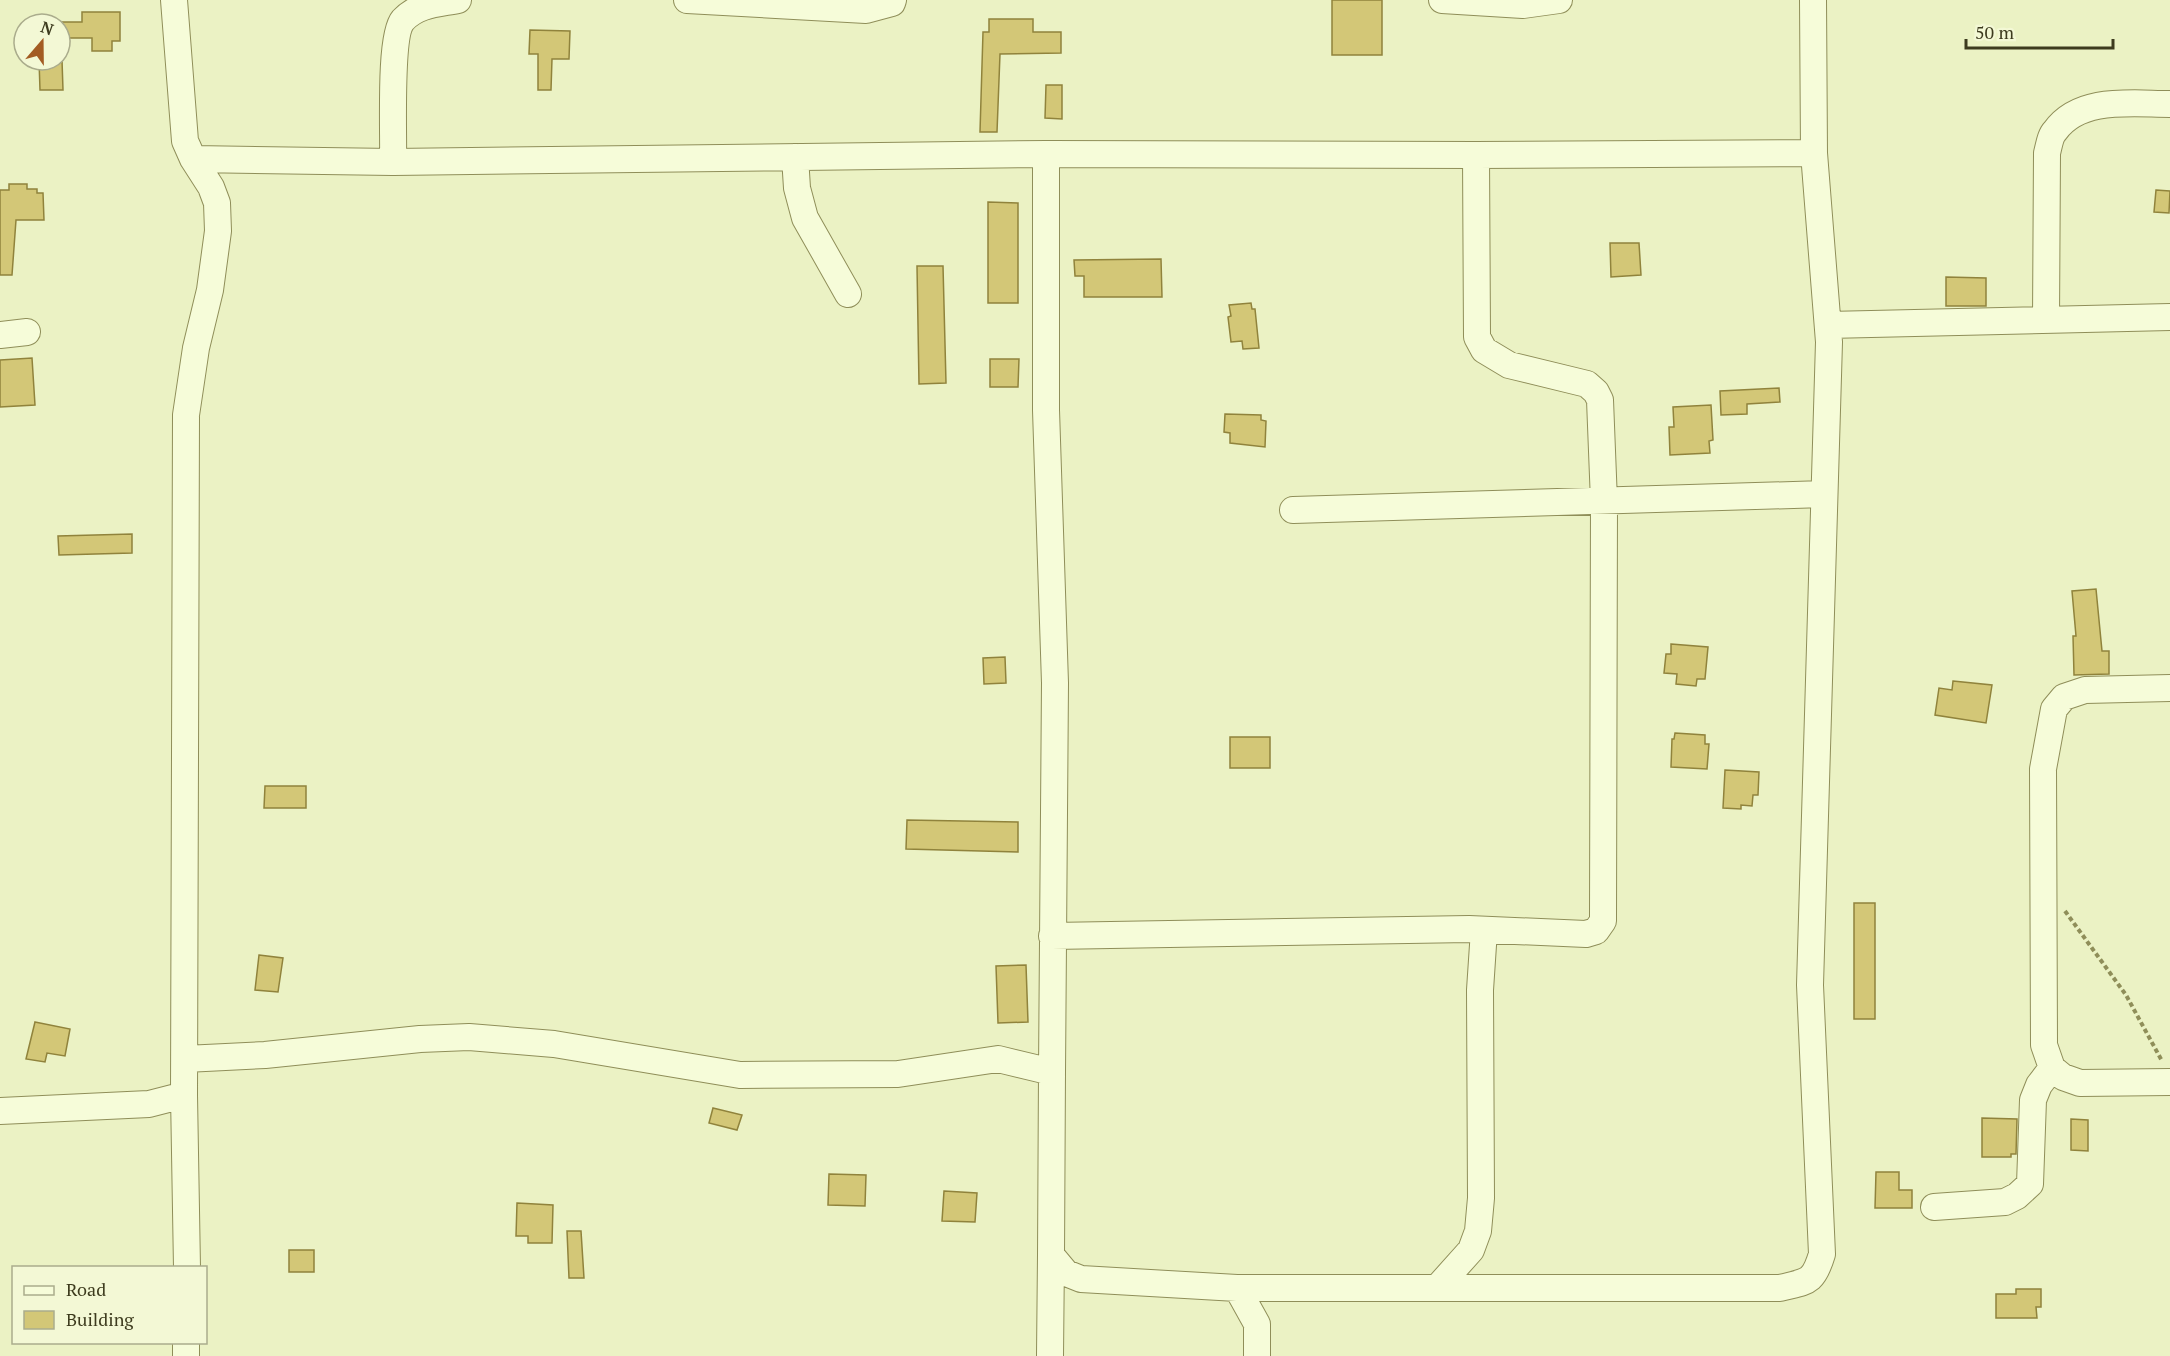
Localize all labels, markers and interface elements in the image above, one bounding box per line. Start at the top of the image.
north arrow [12,12,72,72]
scale bar [1966,12,2113,50]
text: N [38,15,57,40]
text: 50 m [1975,20,2015,44]
legend [12,1266,207,1344]
text: Road [66,1277,106,1301]
text: Building [66,1307,134,1331]

